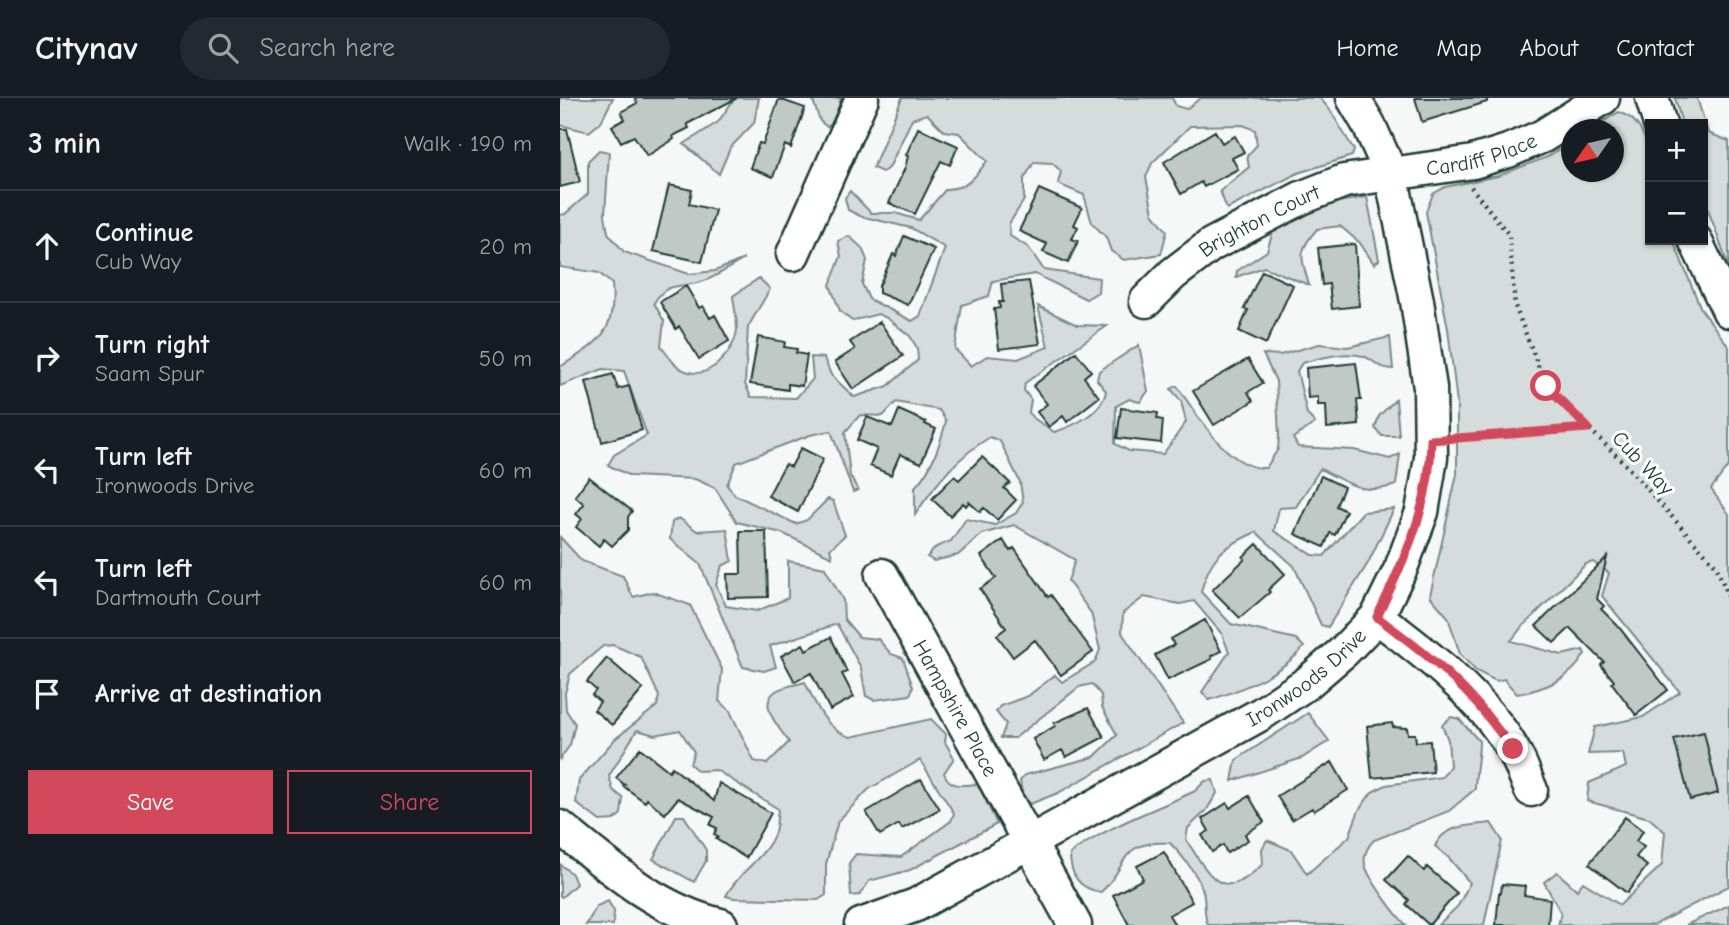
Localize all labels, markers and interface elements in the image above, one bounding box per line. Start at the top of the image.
search box [180,17,670,80]
text: Citynav [35,29,138,67]
icon: search [204,29,242,67]
text: Search here [260,33,395,63]
text: Home [1337,34,1398,62]
text: Map [1436,34,1482,62]
text: About [1520,34,1578,62]
text: Contact [1616,34,1694,62]
north arrow [1561,119,1624,182]
map controls [1645,119,1708,245]
button: + [1645,119,1708,182]
text: 3 min [28,126,101,161]
street label: Cardiff Place [1425,128,1540,181]
text: Walk · 190 m [404,130,532,157]
street label: Brighton Court [1194,180,1324,262]
button: − [1645,182,1708,245]
text: Continue [95,218,193,248]
icon: ahead [28,227,66,265]
text: 20 m [479,233,532,260]
text: Cub Way [95,248,181,275]
text: Turn right [95,330,209,360]
icon: right [28,339,66,377]
text: 50 m [479,345,532,372]
text: Saam Spur [95,360,204,387]
route start [1530,370,1561,401]
street label: Cub Way [1607,426,1679,500]
text: Turn left [95,442,192,472]
icon: left [28,451,66,489]
text: 60 m [479,457,532,484]
text: Ironwoods Drive [95,472,254,499]
text: Turn left [95,554,192,584]
icon: left [28,563,66,601]
text: 60 m [479,569,532,596]
text: Dartmouth Court [95,584,260,611]
street label: Ironwoods Drive [1242,624,1371,732]
street label: Hampshire Place [908,635,1003,781]
icon: arrive [28,675,66,713]
text: Arrive at destination [95,679,322,709]
route end [1497,733,1528,764]
button: Save [28,770,273,834]
button: Share [287,770,532,834]

